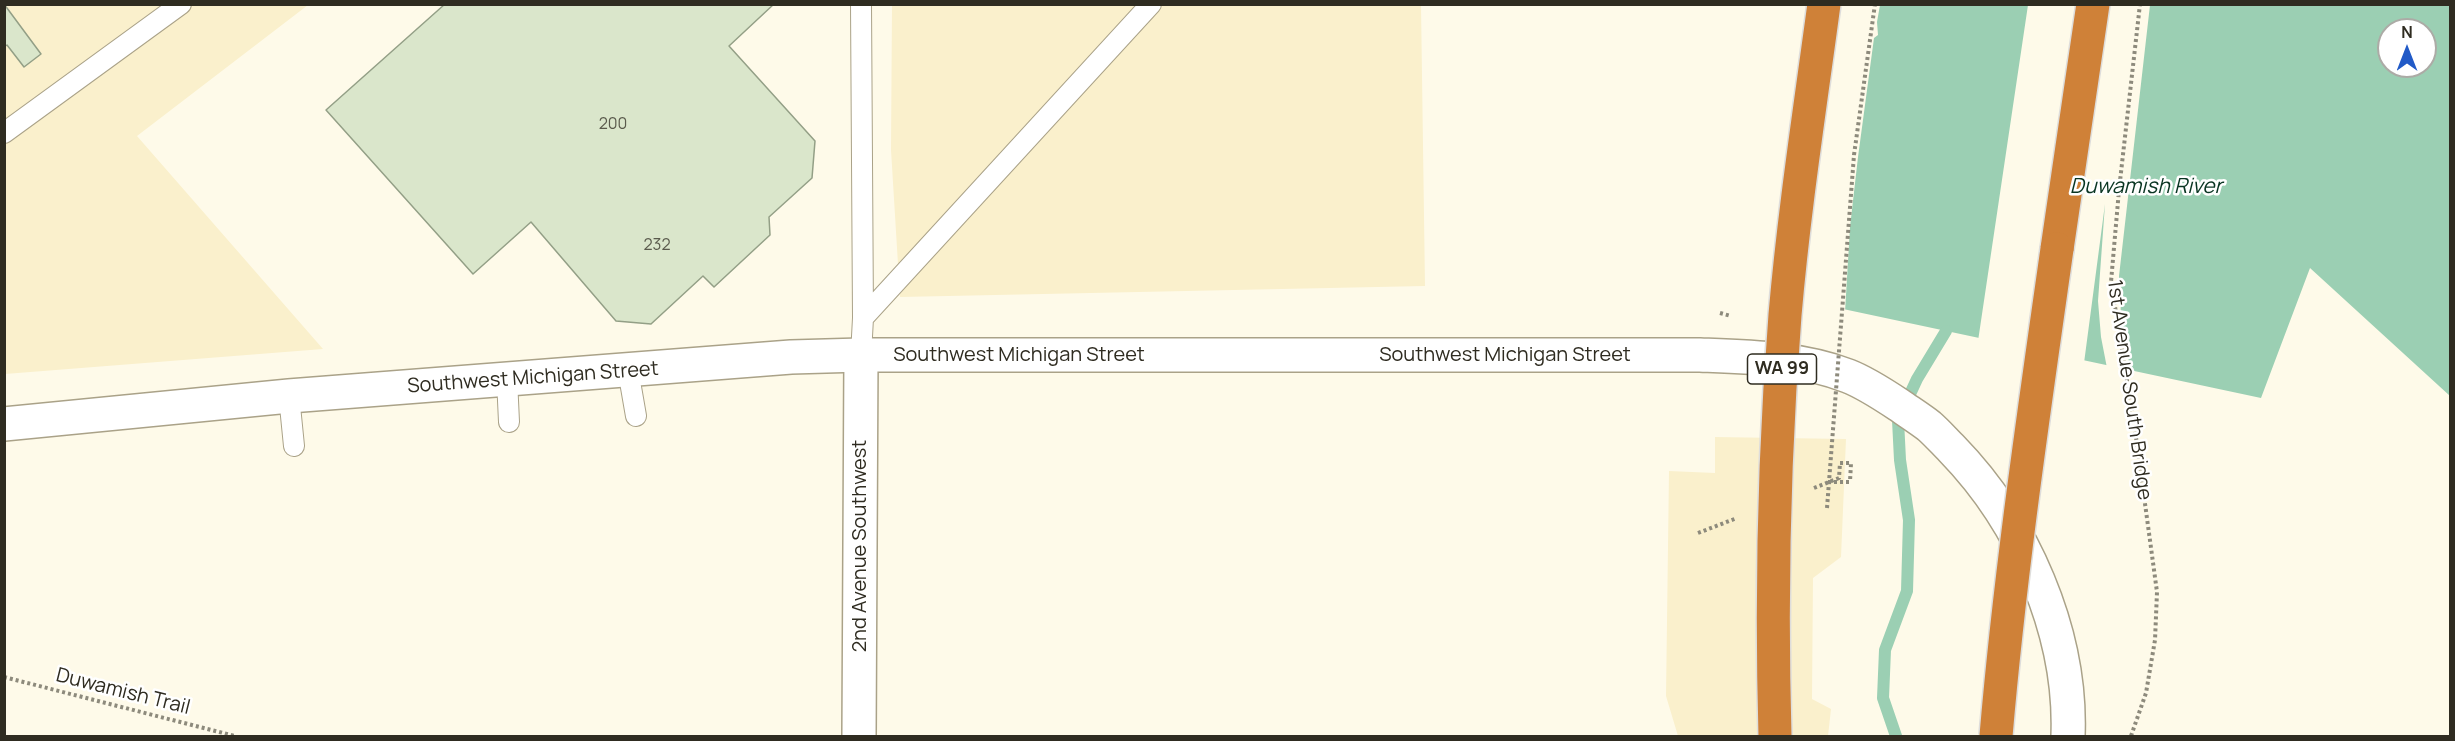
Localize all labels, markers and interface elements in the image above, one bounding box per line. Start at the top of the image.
north arrow [2377,18,2437,78]
text: N [2401,21,2413,43]
house number: 200 [599,115,627,135]
water label: Duwamish River [2070,174,2222,200]
house number: 232 [643,236,671,256]
street label: 1st Avenue South Bridge [2102,278,2156,502]
street label: Southwest Michigan Street [893,343,1145,367]
street label: Southwest Michigan Street [1379,343,1631,367]
road number: WA 99 [1748,354,1816,384]
street label: Southwest Michigan Street [407,357,659,399]
street label: 2nd Avenue Southwest [848,440,872,652]
street label: Duwamish Trail [53,664,193,720]

